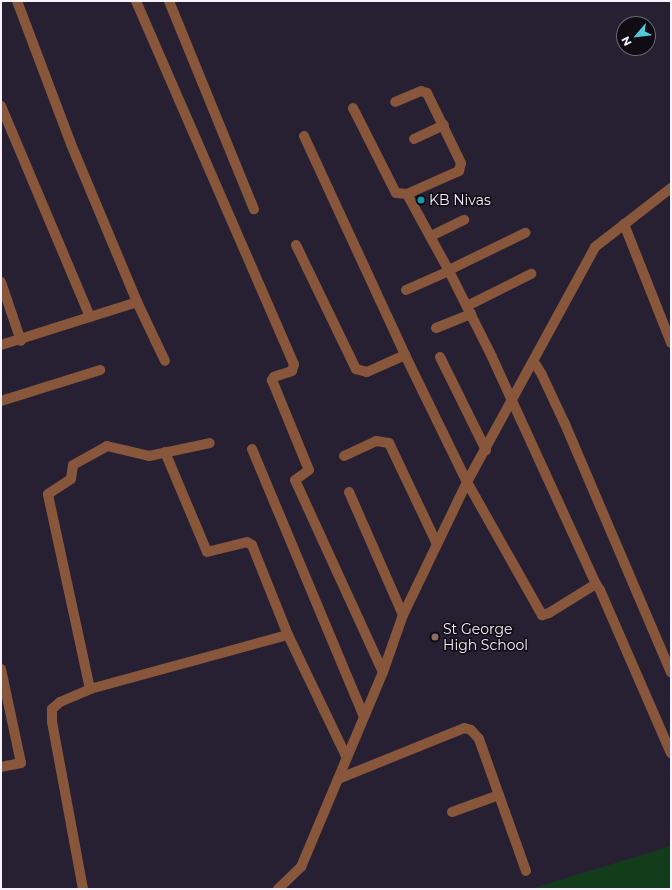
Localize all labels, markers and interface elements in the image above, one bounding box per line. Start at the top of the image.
north arrow [616,16,656,56]
text: N [618,34,635,48]
place label: KB Nivas [429,192,491,208]
marker: KB Nivas [416,195,426,205]
place label: St George High School [443,621,528,654]
marker: St George High School [430,632,440,642]

